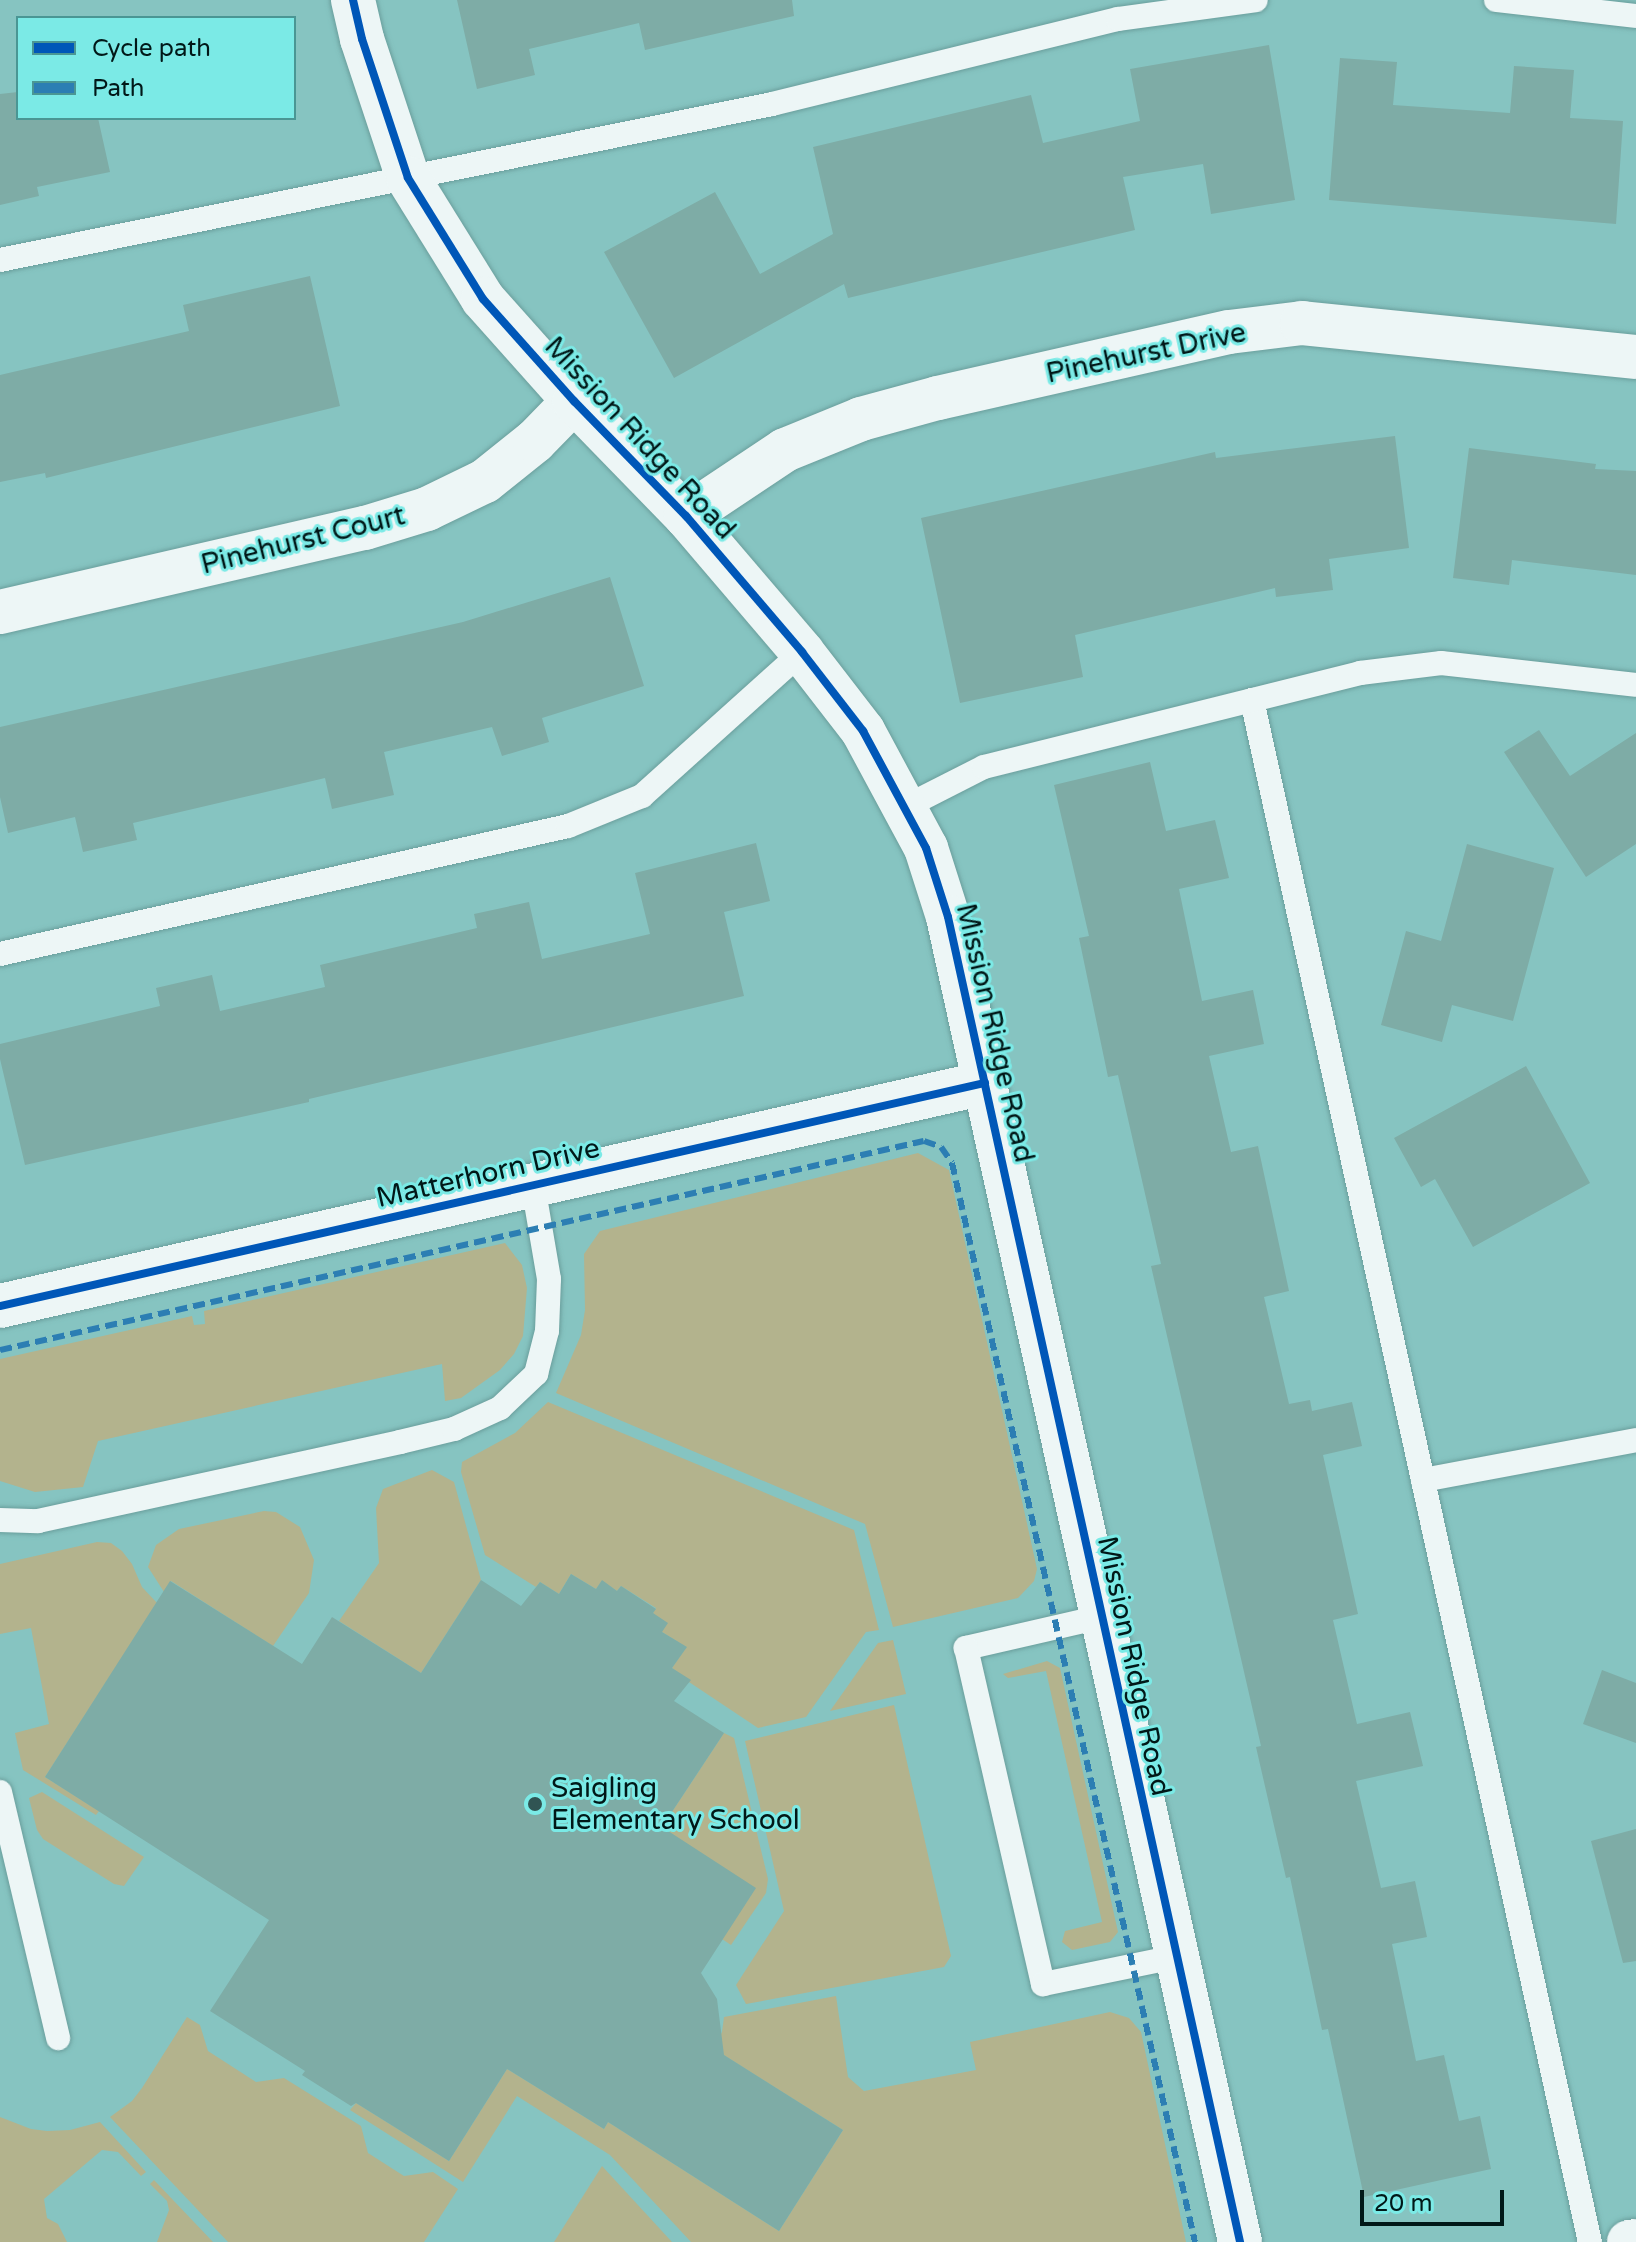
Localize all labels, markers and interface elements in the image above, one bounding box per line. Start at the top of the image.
legend [16,16,296,120]
text: Cycle path [92,34,211,63]
text: Path [92,74,145,103]
street label: Pinehurst Drive [1043,315,1249,391]
street label: Mission Ridge Road [537,330,743,546]
street label: Pinehurst Court [198,498,408,582]
street label: Mission Ridge Road [949,900,1041,1166]
street label: Matterhorn Drive [373,1131,603,1215]
street label: Mission Ridge Road [1090,1533,1178,1799]
place label: Saigling Elementary School [551,1771,800,1837]
marker: Saigling Elementary School [526,1795,544,1813]
scale bar [1364,2174,1508,2224]
text: 20 m [1374,2189,1432,2218]

